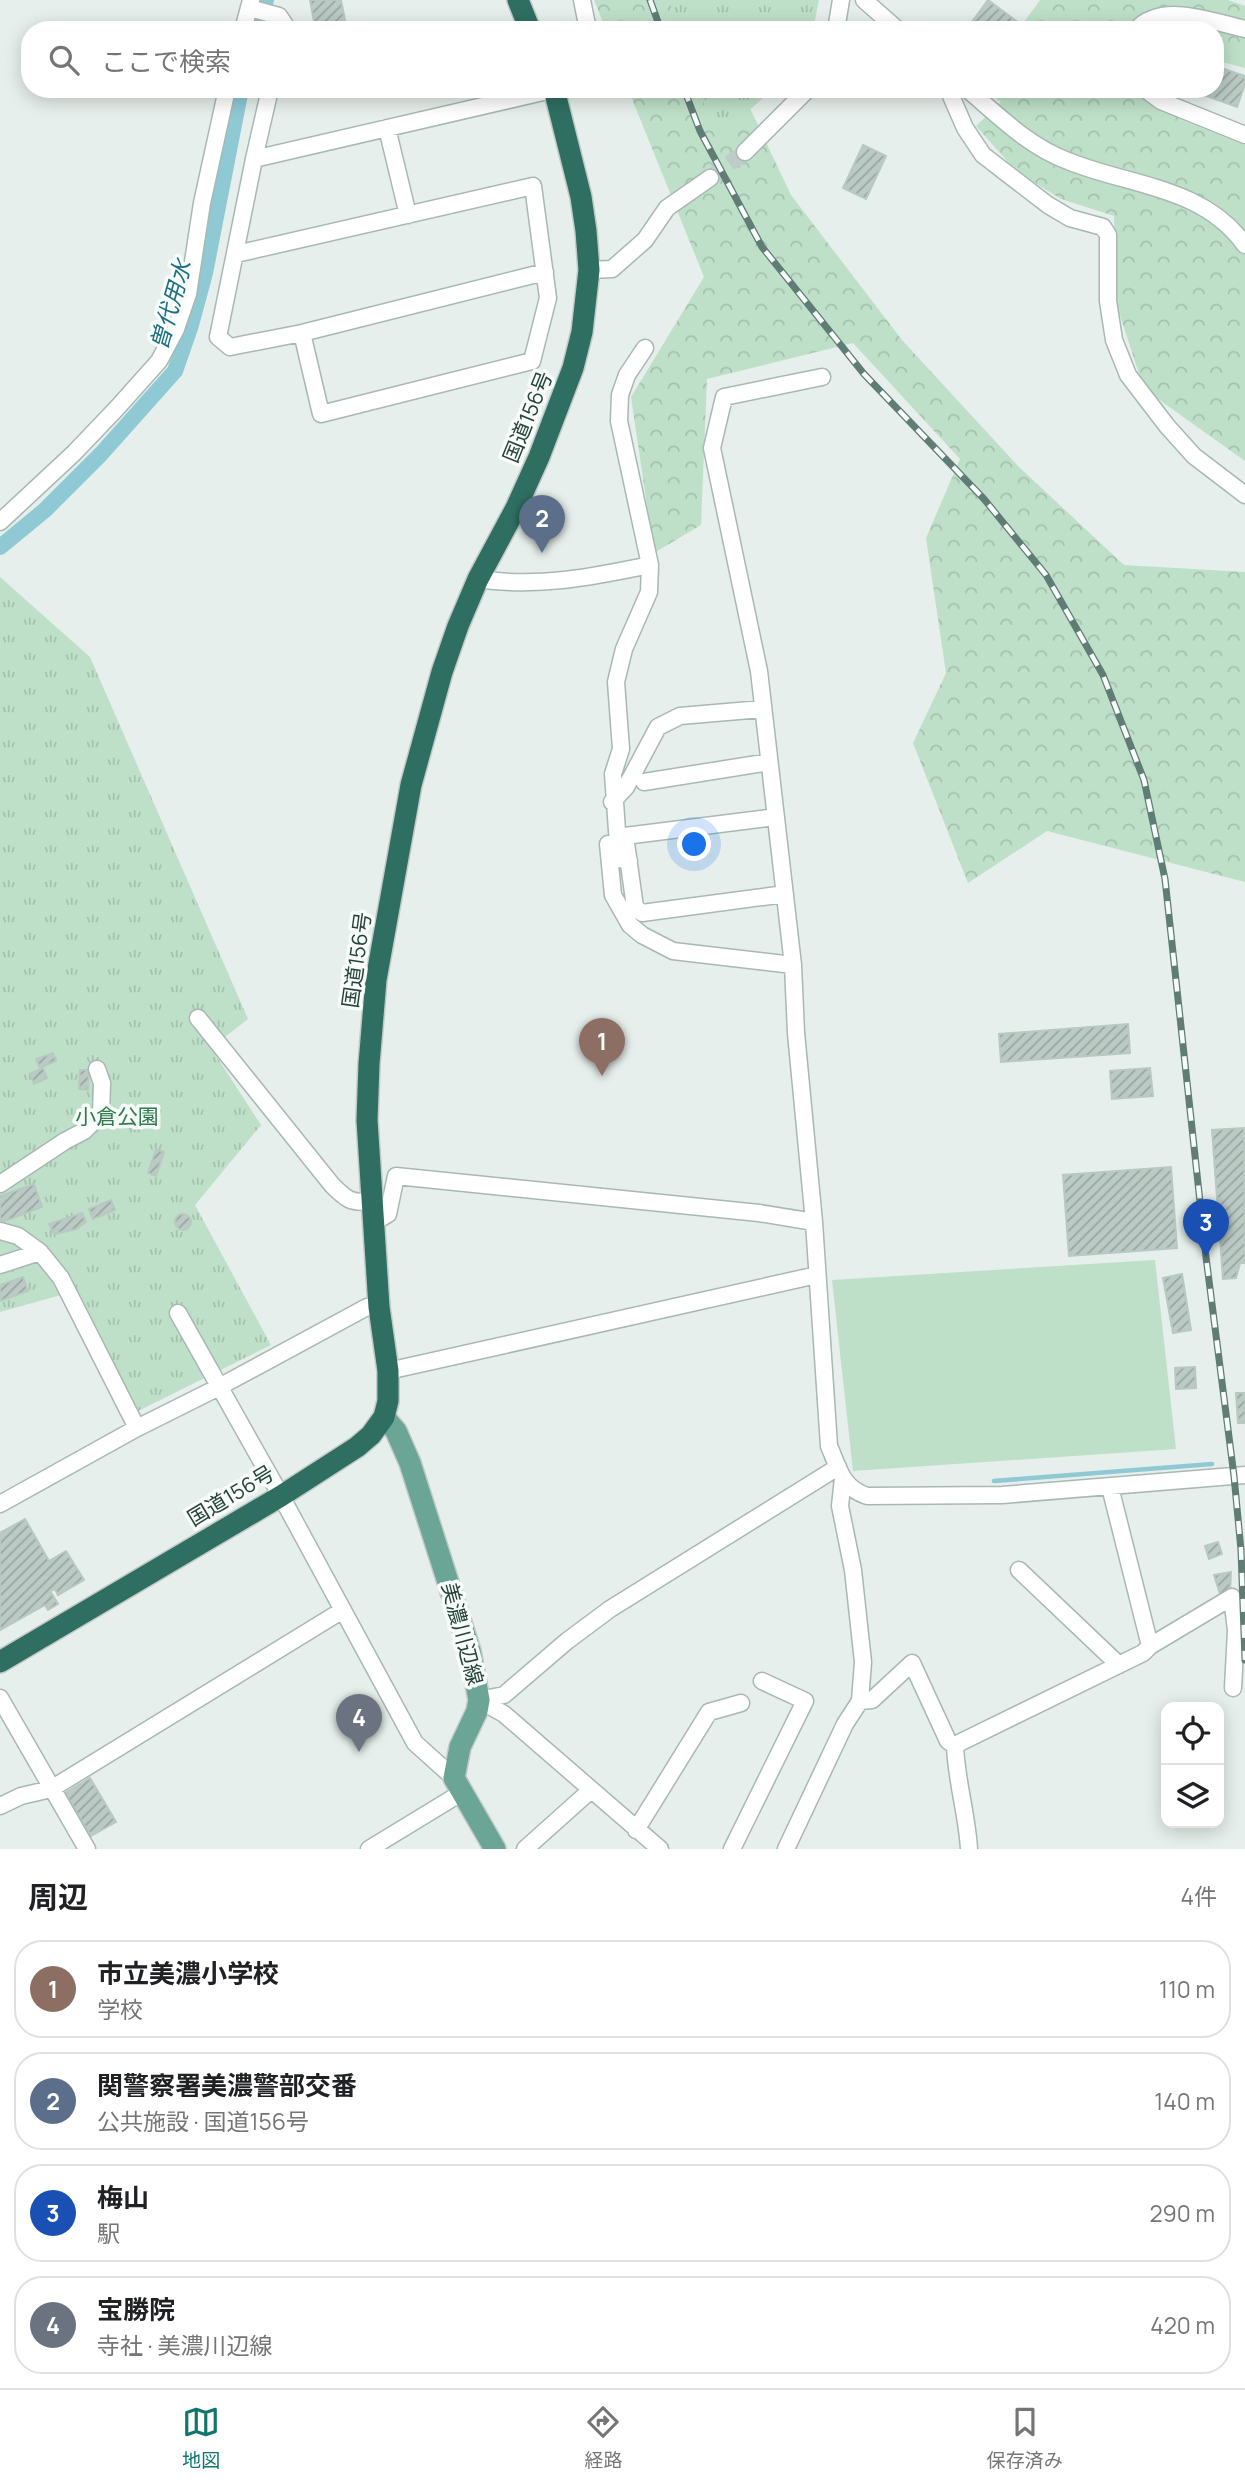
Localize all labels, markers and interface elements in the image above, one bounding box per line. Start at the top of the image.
search box [21,21,1224,98]
icon: search [45,41,83,79]
text: ここで検索 [101,43,231,79]
water label: 曽代用水 [142,253,199,353]
street label: 国道156号 [496,367,558,467]
pin: 2 [519,495,565,553]
your location [677,827,711,861]
street label: 国道156号 [335,910,377,1010]
pin: 1 [579,1018,625,1076]
park label: 小倉公園 [75,1102,159,1130]
pin: 3 [1183,1199,1229,1257]
street label: 国道156号 [182,1458,279,1532]
street label: 美濃川辺線 [436,1579,490,1688]
pin: 4 [336,1694,382,1752]
map controls [1161,1702,1224,1828]
button: locate [1161,1702,1224,1765]
button: layers [1161,1765,1224,1828]
text: 周辺 [28,1876,88,1917]
text: 4件 [1180,1880,1217,1912]
text: 市立美濃小学校 [97,1955,279,1991]
text: 1 [48,1973,58,2005]
text: 110 m [1159,1973,1215,2005]
text: 学校 [97,1993,143,2025]
text: 関警察署美濃警部交番 [97,2067,357,2103]
text: 2 [46,2085,60,2117]
text: 140 m [1154,2085,1215,2117]
text: 公共施設 · 国道156号 [97,2105,309,2137]
text: 梅山 [97,2179,149,2215]
text: 3 [46,2197,60,2229]
text: 290 m [1149,2197,1215,2229]
text: 駅 [97,2217,120,2249]
text: 宝勝院 [97,2291,175,2327]
text: 4 [46,2309,60,2341]
text: 420 m [1150,2309,1215,2341]
text: 寺社 · 美濃川辺線 [97,2329,272,2361]
tab: 地図 [182,2403,220,2473]
tab: 経路 [584,2403,623,2473]
tab: 保存済み [987,2403,1063,2473]

